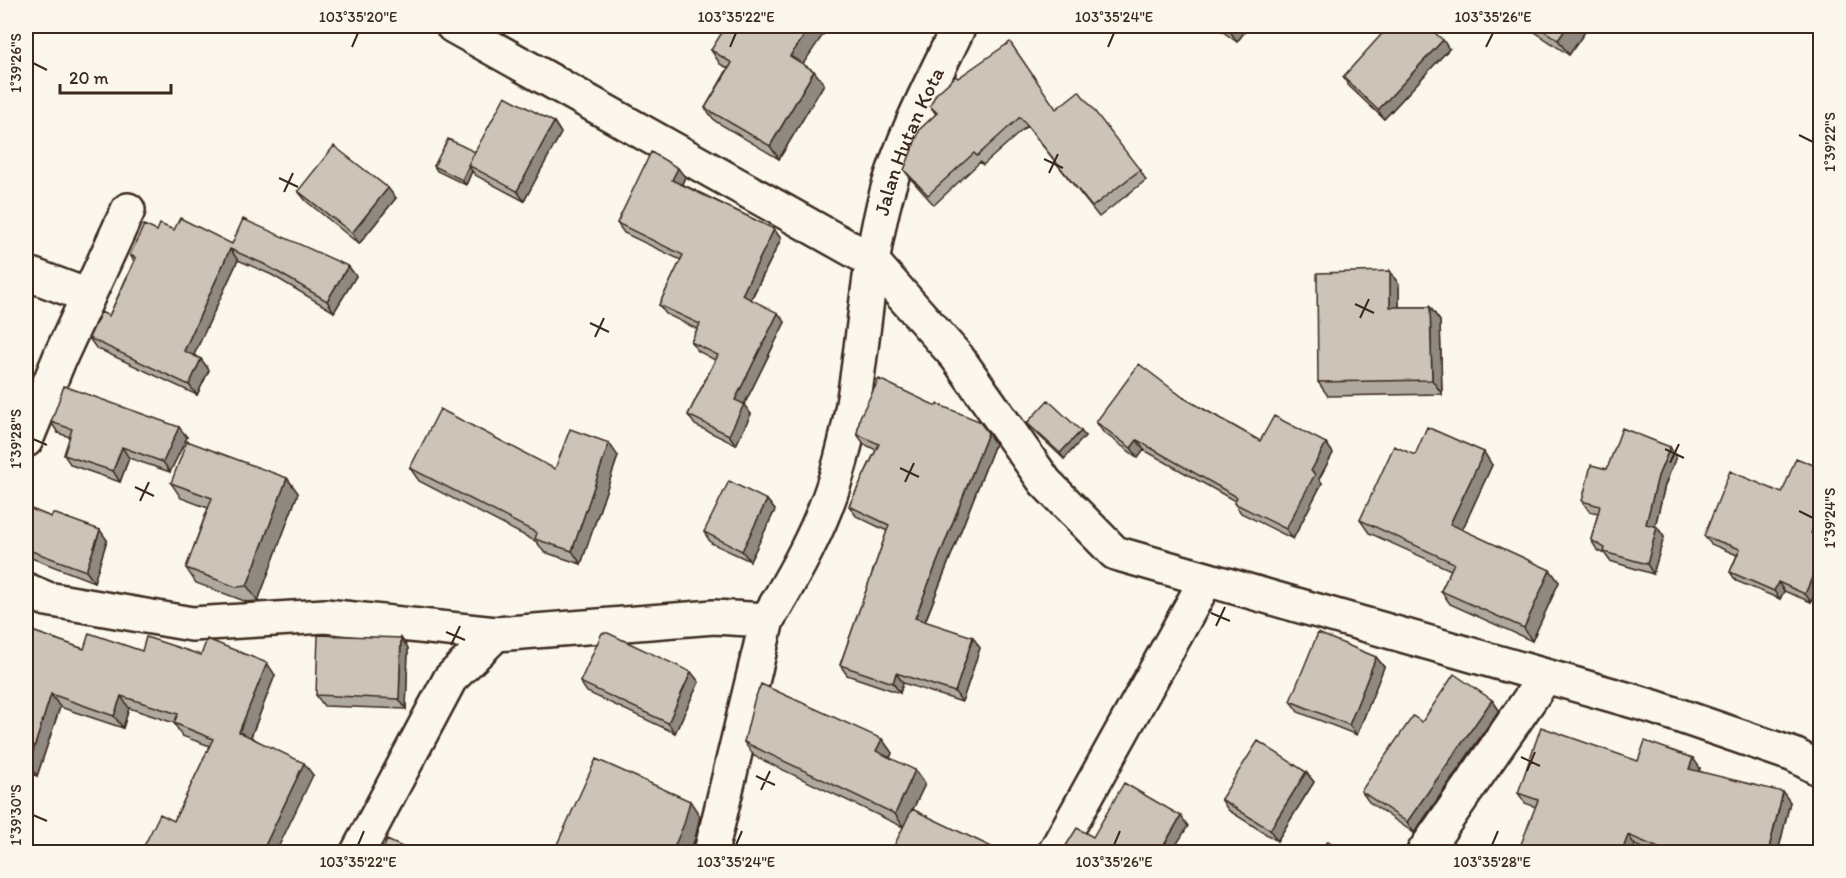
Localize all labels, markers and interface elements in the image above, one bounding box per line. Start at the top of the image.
text: 103°35'20"E [319,8,397,26]
text: 103°35'22"E [697,8,775,26]
text: 103°35'24"E [1075,8,1153,26]
text: 103°35'26"E [1454,8,1532,26]
text: 1°39'26"S [7,33,25,93]
scale bar [60,57,171,95]
street label: Jalan Hutan Kota [868,63,949,218]
text: 20 m [69,67,109,89]
text: 1°39'22"S [1821,112,1839,172]
text: 1°39'28"S [7,409,25,469]
text: 1°39'24"S [1821,487,1839,549]
text: 1°39'30"S [7,784,25,846]
text: 103°35'22"E [319,853,397,871]
text: 103°35'24"E [697,853,775,871]
text: 103°35'26"E [1075,853,1153,871]
text: 103°35'28"E [1453,853,1531,871]

